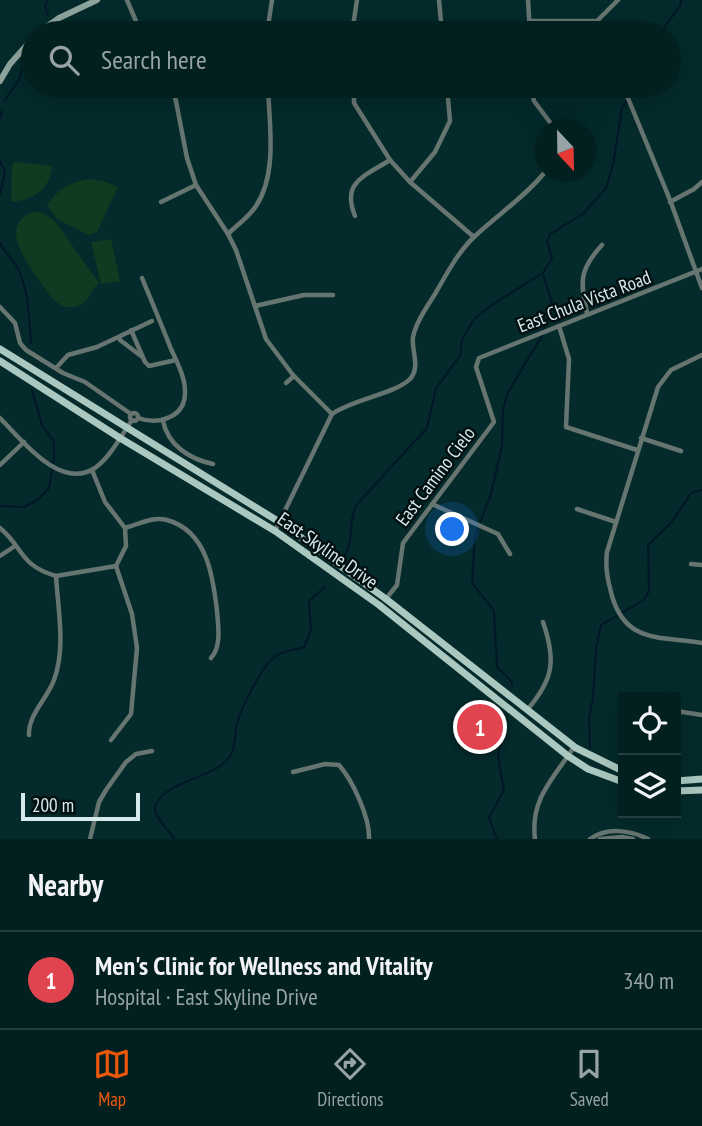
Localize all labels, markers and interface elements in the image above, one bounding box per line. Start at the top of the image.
search box [21,21,681,98]
icon: search [45,41,83,79]
text: Search here [101,43,207,76]
north arrow [534,119,597,182]
street label: East Chula Vista Road [514,265,654,337]
street label: East Camino Cielo [390,422,480,530]
street label: East Skyline Drive [273,507,383,594]
your location [435,512,469,546]
map controls [618,692,681,818]
button: locate [618,692,681,755]
pin: 1 [457,701,503,753]
button: layers [618,755,681,818]
scale bar [21,790,140,822]
text: 200 m [32,793,74,817]
text: Nearby [28,865,103,904]
text: Men's Clinic for Wellness and Vitality [95,949,433,982]
text: 1 [46,966,57,995]
text: 340 m [623,966,674,995]
text: Hospital · East Skyline Drive [95,982,318,1011]
tab: Map [93,1045,131,1111]
tab: Directions [317,1045,383,1111]
tab: Saved [570,1045,609,1111]

